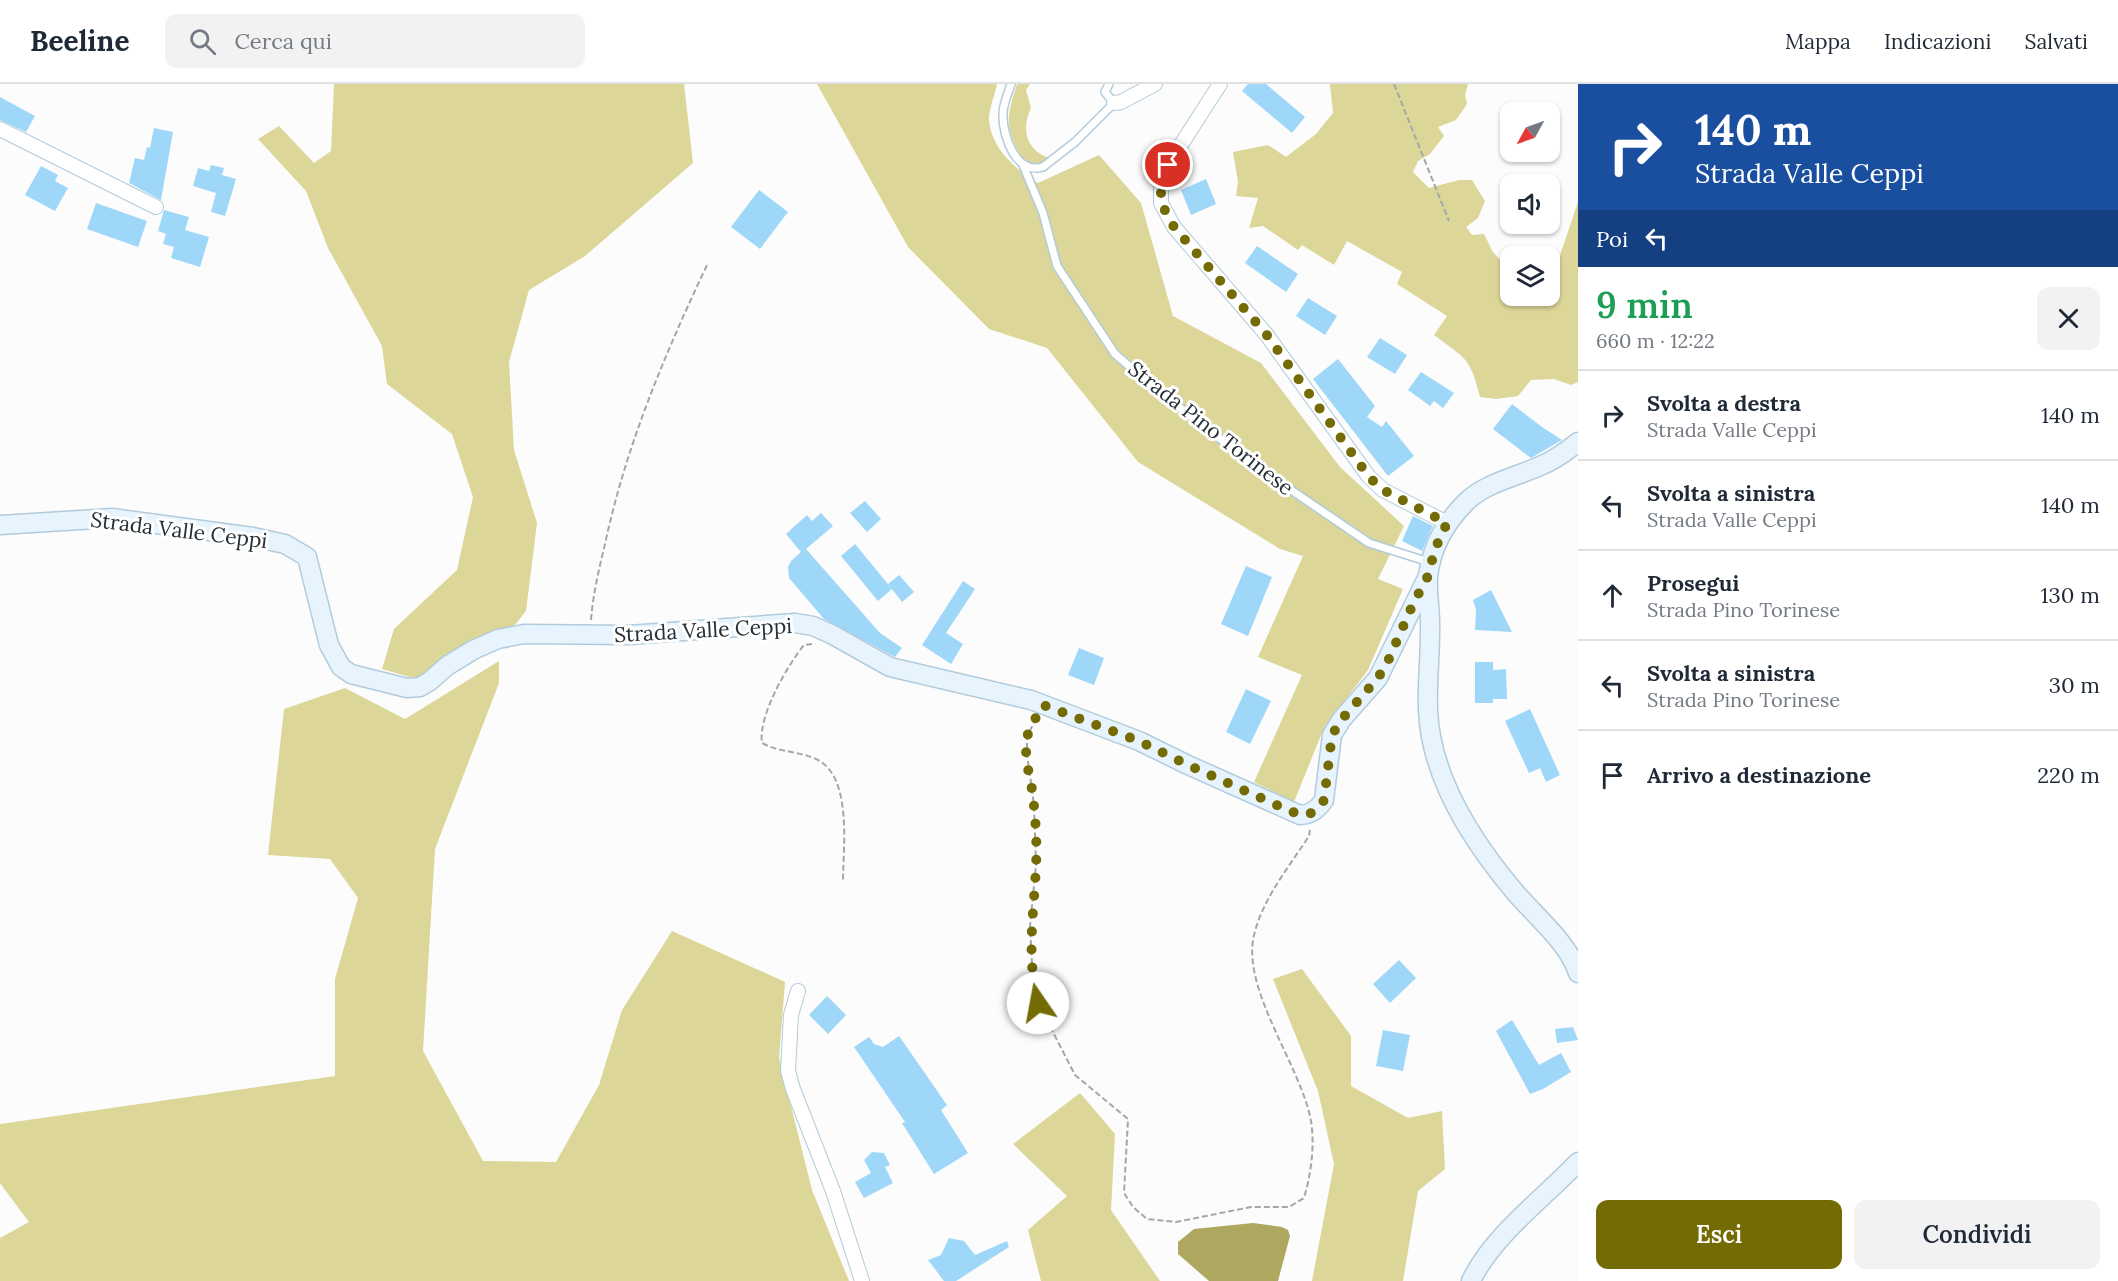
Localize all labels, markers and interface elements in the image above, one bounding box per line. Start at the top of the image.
search box [165,14,585,68]
text: Beeline [30,23,129,59]
icon: search [186,25,219,58]
text: Cerca qui [234,27,332,55]
text: Mappa [1785,28,1851,55]
text: Indicazioni [1884,28,1992,55]
text: Salvati [2025,28,2088,55]
north arrow [1500,102,1560,162]
map controls [1500,102,1560,306]
text: 140 m [1695,103,1811,157]
icon: right [1596,108,1674,186]
pin [1142,139,1193,190]
icon: arrive [1151,148,1184,181]
text: Strada Valle Ceppi [1695,156,1924,190]
button: sound [1500,174,1560,234]
icon: left [1640,222,1673,255]
text: Poi [1596,225,1628,253]
button: layers [1500,246,1560,306]
text: 9 min [1596,282,1693,328]
button: close [2037,287,2100,350]
text: 660 m · 12:22 [1596,328,1715,353]
street label: Strada Pino Torinese [1123,355,1299,501]
text: Svolta a destra [1647,389,1801,417]
icon: right [1596,399,1629,432]
text: 140 m [2041,401,2100,429]
text: Strada Valle Ceppi [1647,417,1817,442]
text: Svolta a sinistra [1647,479,1815,507]
icon: left [1596,489,1629,522]
text: 140 m [2041,491,2100,519]
street label: Strada Valle Ceppi [89,506,269,554]
text: Strada Valle Ceppi [1647,507,1817,532]
text: Prosegui [1647,569,1739,597]
icon: ahead [1596,579,1629,612]
text: 130 m [2041,581,2100,609]
text: Strada Pino Torinese [1647,597,1840,622]
street label: Strada Valle Ceppi [613,612,793,648]
text: Svolta a sinistra [1647,659,1815,687]
icon: left [1596,669,1629,702]
text: 30 m [2049,671,2100,699]
text: Strada Pino Torinese [1647,687,1840,712]
icon: arrive [1596,759,1629,792]
text: Arrivo a destinazione [1647,761,1871,789]
text: 220 m [2037,761,2100,789]
position arrow [1006,971,1070,1035]
button: Esci [1596,1200,1842,1269]
button: Condividi [1854,1200,2100,1269]

